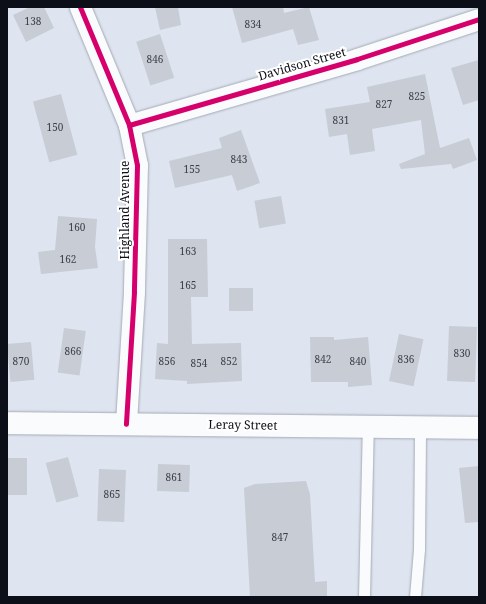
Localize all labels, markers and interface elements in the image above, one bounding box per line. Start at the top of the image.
house number: 138 [25,16,41,28]
house number: 834 [245,19,261,31]
street label: Davidson Street [257,45,347,83]
house number: 846 [147,54,163,66]
house number: 825 [409,91,425,103]
house number: 827 [376,99,392,111]
house number: 831 [333,115,349,127]
house number: 150 [47,122,63,134]
house number: 843 [231,154,247,166]
street label: Highland Avenue [118,160,132,260]
house number: 155 [184,164,200,176]
house number: 160 [69,222,85,234]
house number: 163 [180,246,196,258]
house number: 162 [60,254,76,266]
house number: 165 [180,280,196,292]
house number: 866 [65,346,81,358]
house number: 830 [454,348,470,360]
house number: 842 [315,354,331,366]
house number: 836 [398,354,414,366]
house number: 870 [13,356,29,368]
house number: 856 [159,356,175,368]
house number: 852 [221,356,237,368]
house number: 840 [350,356,366,368]
house number: 854 [191,358,207,370]
street label: Leray Street [208,417,278,433]
house number: 861 [166,472,182,484]
house number: 865 [104,489,120,501]
house number: 847 [272,532,288,544]

